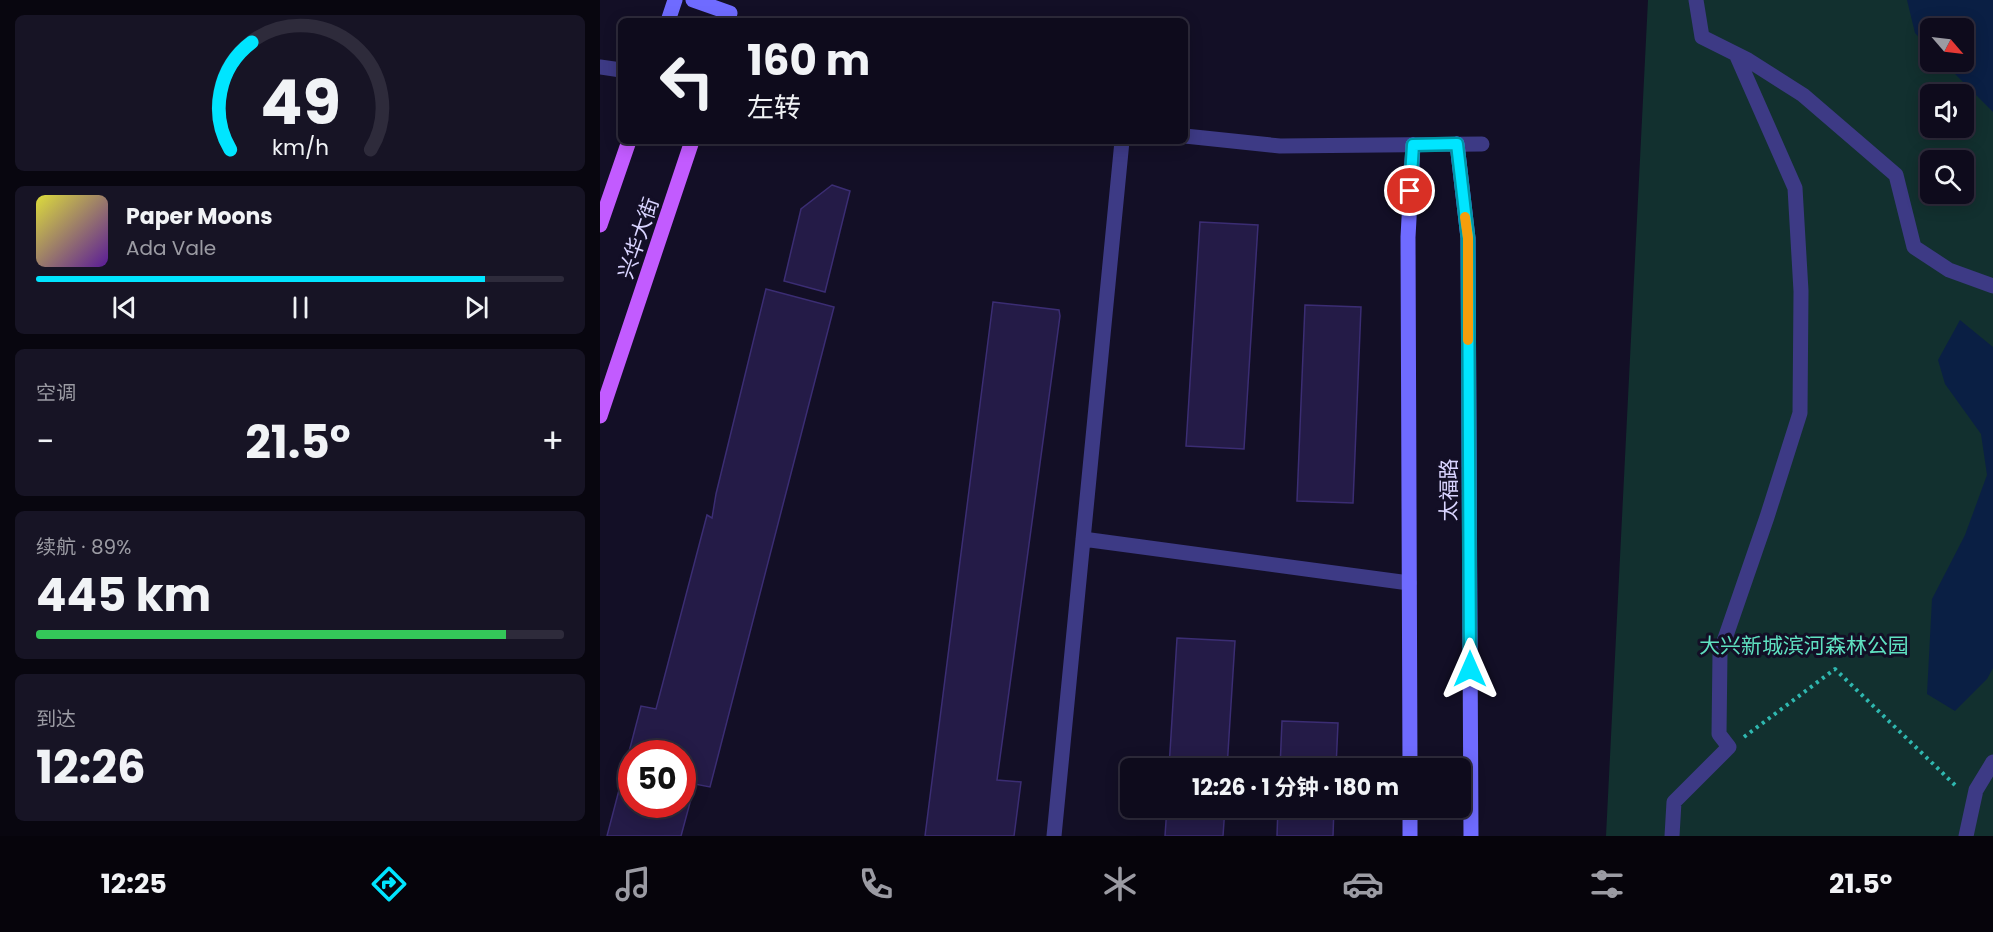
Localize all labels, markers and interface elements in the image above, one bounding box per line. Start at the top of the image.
north arrow [1920,18,1974,72]
map controls [1920,18,1974,204]
text: 160 m [747,31,870,90]
icon: left [648,42,726,120]
text: 49 [260,58,340,146]
button: sound [1920,84,1974,138]
text: 左转 [747,89,801,126]
text: km/h [271,132,329,163]
button: search [1920,150,1974,204]
pin [1384,165,1435,216]
icon: arrive [1393,174,1426,207]
street label: 兴华大街 [611,194,665,282]
text: Paper Moons [126,201,273,232]
text: Ada Vale [126,234,216,262]
icon: previous [108,291,141,324]
icon: pause [284,291,317,324]
icon: next [460,291,493,324]
text: 空调 [36,379,76,407]
text: 21.5° [245,411,351,474]
text: − [36,418,54,465]
text: + [541,418,564,465]
street label: 太福路 [1434,459,1463,522]
text: 续航 · 89% [36,533,131,561]
text: 445 km [36,564,211,627]
park label: 大兴新城滨河森林公园 [1699,631,1909,660]
position arrow [1438,637,1502,701]
text: 到达 [36,705,76,733]
text: 12:26 [36,736,146,799]
speed limit sign: 50 [618,740,696,818]
text: 12:26 · 1 分钟 · 180 m [1192,772,1399,803]
icon: directions [368,863,410,905]
icon: music [612,863,654,905]
icon: phone [855,863,897,905]
icon: climate [1099,863,1141,905]
icon: car [1342,863,1384,905]
icon: filters [1586,863,1628,905]
text: 12:25 [101,865,167,902]
text: 21.5° [1829,865,1892,902]

